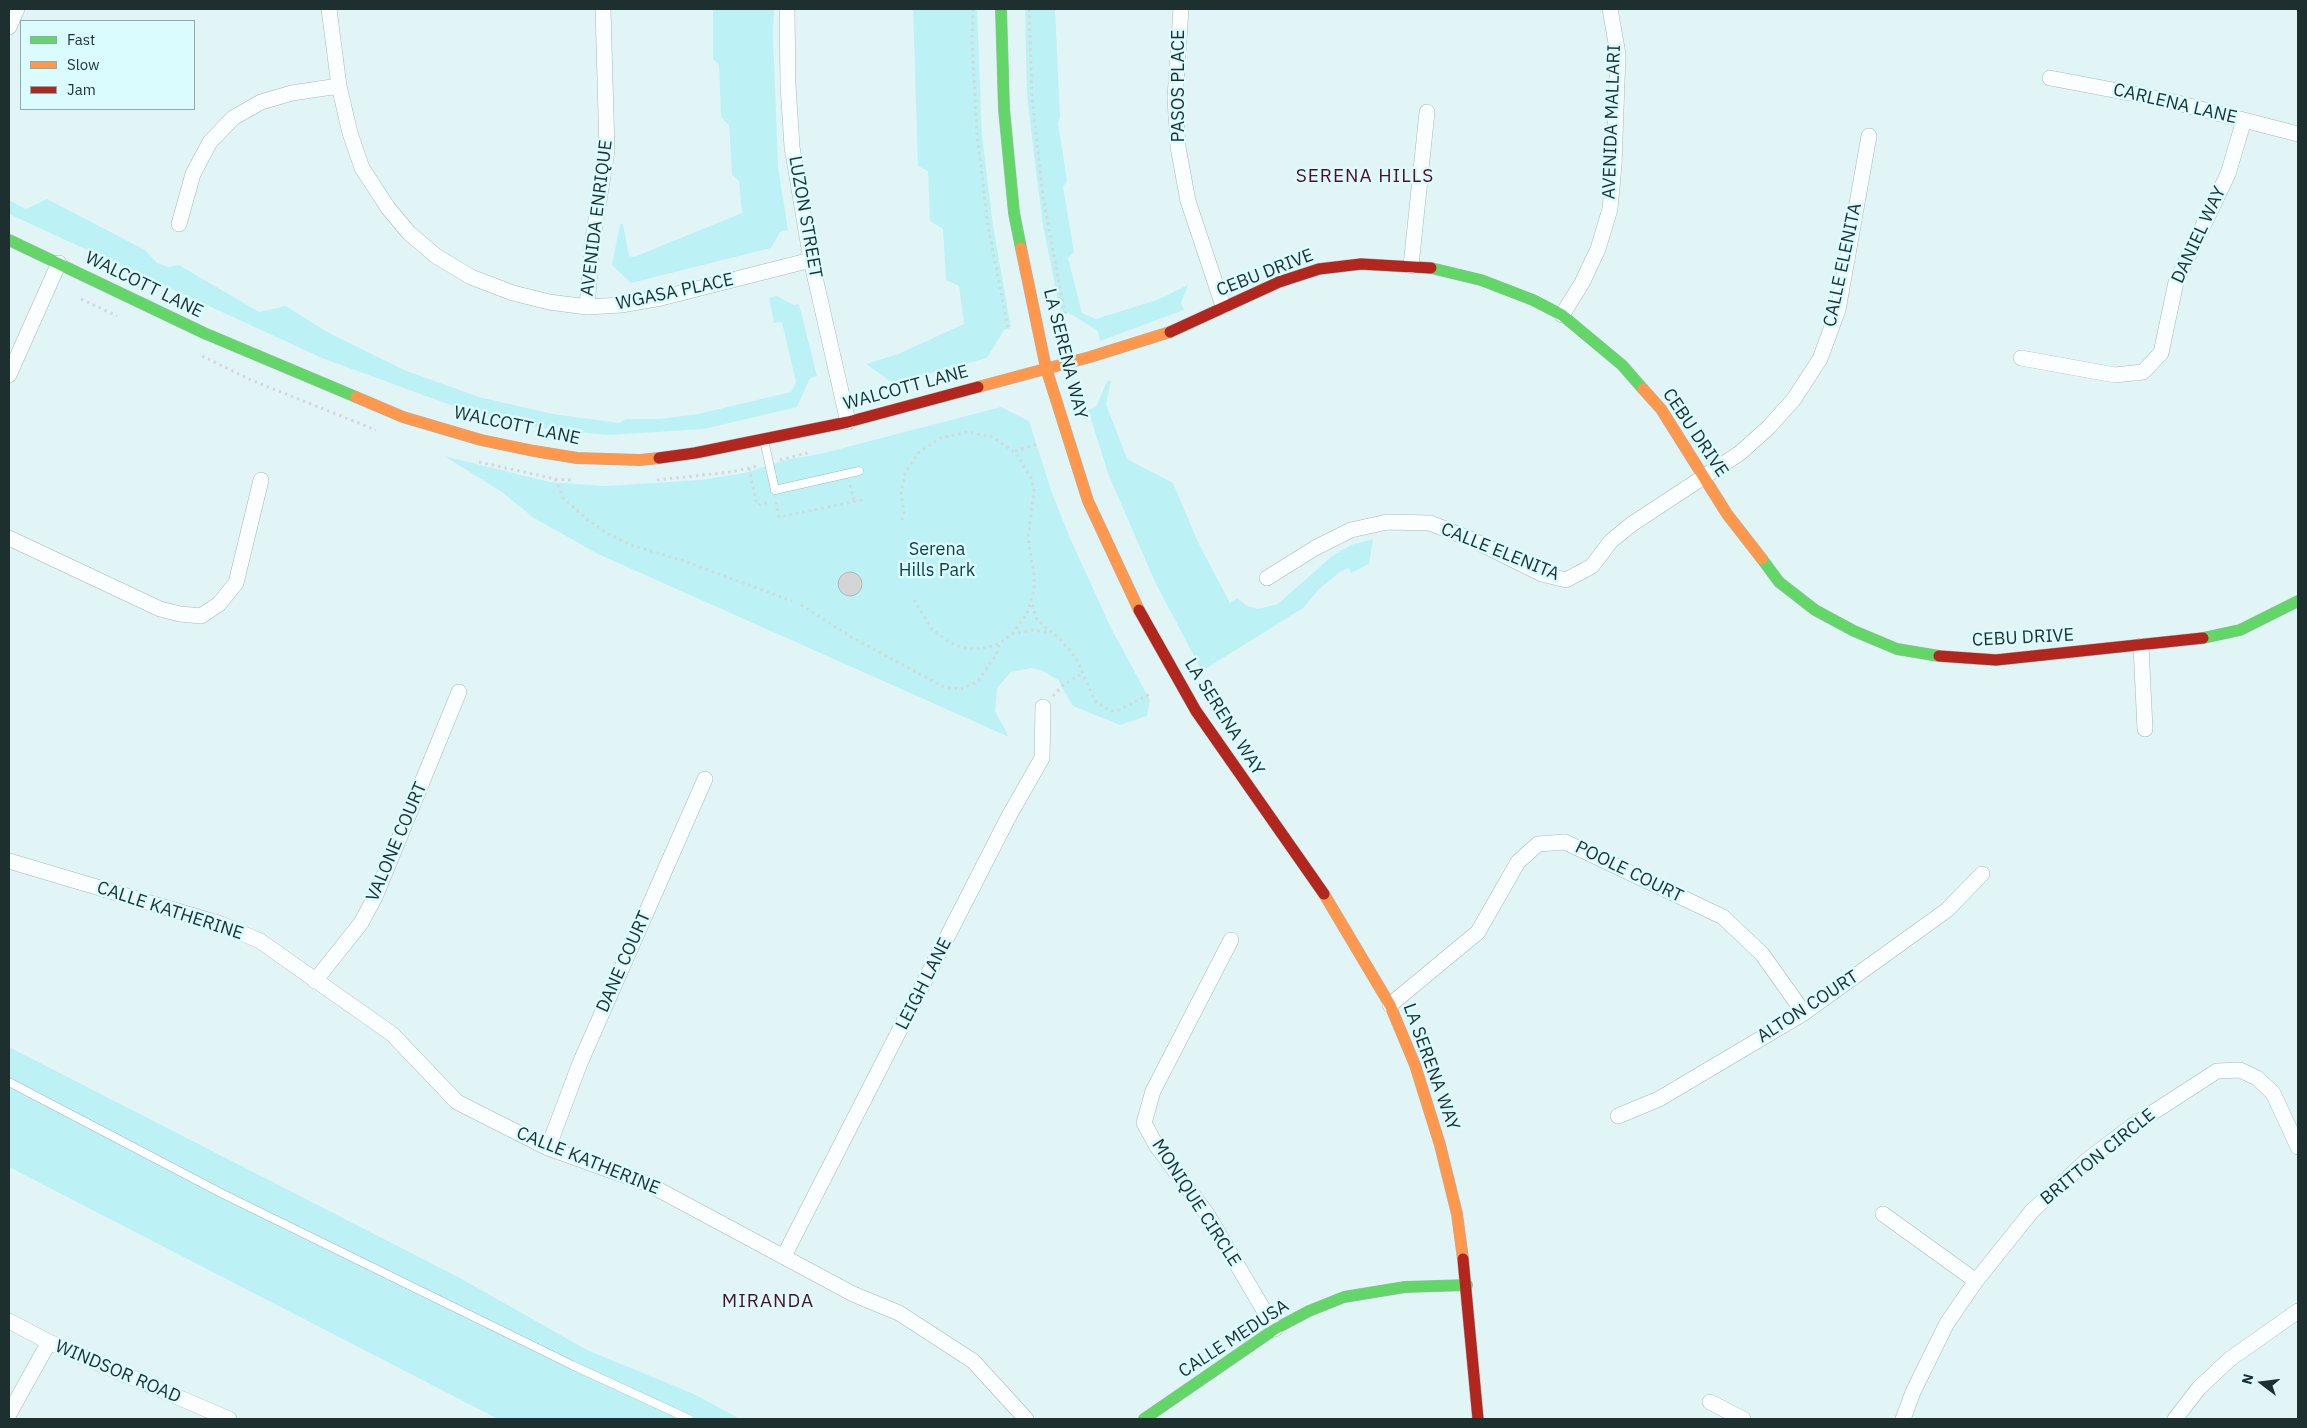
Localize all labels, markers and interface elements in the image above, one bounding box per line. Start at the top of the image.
legend [20,20,195,110]
text: Fast [67,30,95,49]
street label: PASOS PLACE [1168,30,1190,142]
street label: AVENIDA MALLARI [1599,44,1625,200]
text: Slow [67,55,100,74]
street label: CARLENA LANE [2111,79,2239,129]
text: Jam [67,80,96,99]
street label: AVENIDA ENRIQUE [577,139,617,297]
street label: LUZON STREET [784,154,826,280]
district label: SERENA HILLS [1294,166,1436,188]
street label: DANIEL WAY [2167,183,2231,287]
street label: CALLE ELENITA [1819,201,1867,329]
street label: CEBU DRIVE [1213,245,1317,301]
street label: WALCOTT LANE [81,247,207,323]
street label: WGASA PLACE [614,269,736,315]
street label: LA SERENA WAY [1038,286,1092,422]
street label: WALCOTT LANE [841,361,971,415]
street label: CEBU DRIVE [1657,385,1733,481]
street label: WALCOTT LANE [452,402,582,450]
street label: CALLE ELENITA [1438,518,1562,586]
park label: Serena Hills Park [899,539,975,582]
street label: CEBU DRIVE [1971,625,2075,651]
street label: LA SERENA WAY [1179,655,1269,779]
street label: VALONE COURT [362,779,432,905]
street label: POOLE COURT [1571,837,1687,907]
street label: CALLE KATHERINE [94,877,246,945]
street label: DANE COURT [592,908,656,1016]
street label: LEIGH LANE [892,934,956,1034]
street label: ALTON COURT [1753,966,1863,1048]
street label: LA SERENA WAY [1398,1000,1464,1134]
street label: BRITTON CIRCLE [2036,1104,2160,1210]
street label: CALLE KATHERINE [513,1122,663,1200]
street label: MONIQUE CIRCLE [1147,1135,1245,1271]
district label: MIRANDA [721,1291,815,1313]
street label: CALLE MEDUSA [1175,1295,1293,1383]
street label: WINDSOR ROAD [52,1336,184,1408]
north arrow [2237,1358,2287,1408]
text: N [2238,1372,2258,1386]

